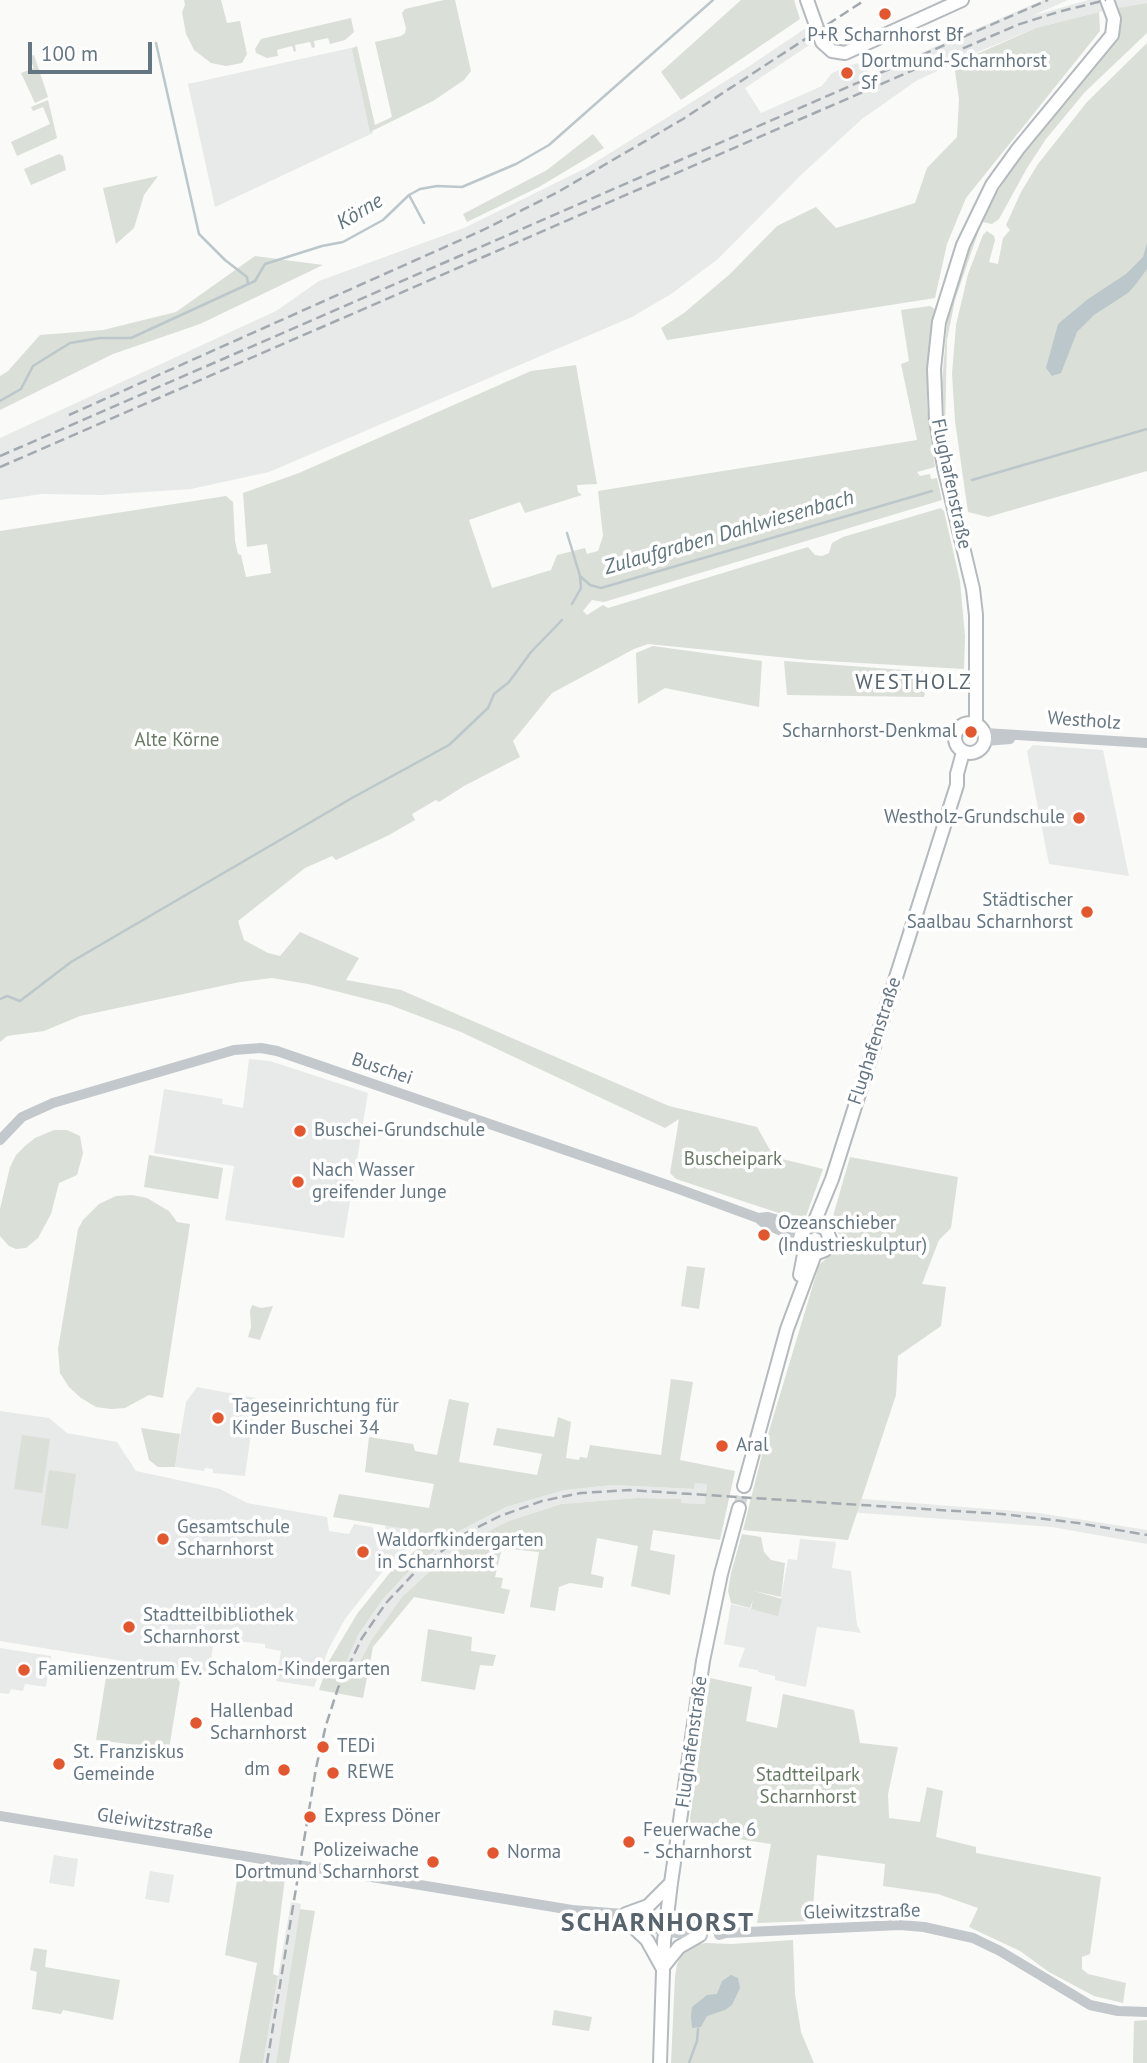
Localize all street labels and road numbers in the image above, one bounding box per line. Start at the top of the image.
street label: Flughafenstraße [926,417,976,551]
street label: Westholz [1046,707,1122,735]
street label: Flughafenstraße [844,974,906,1108]
street label: Buschei [348,1048,416,1090]
street label: Flughafenstraße [671,1675,713,1809]
street label: Gleiwitzstraße [95,1804,215,1844]
street label: Gleiwitzstraße [803,1900,921,1924]

